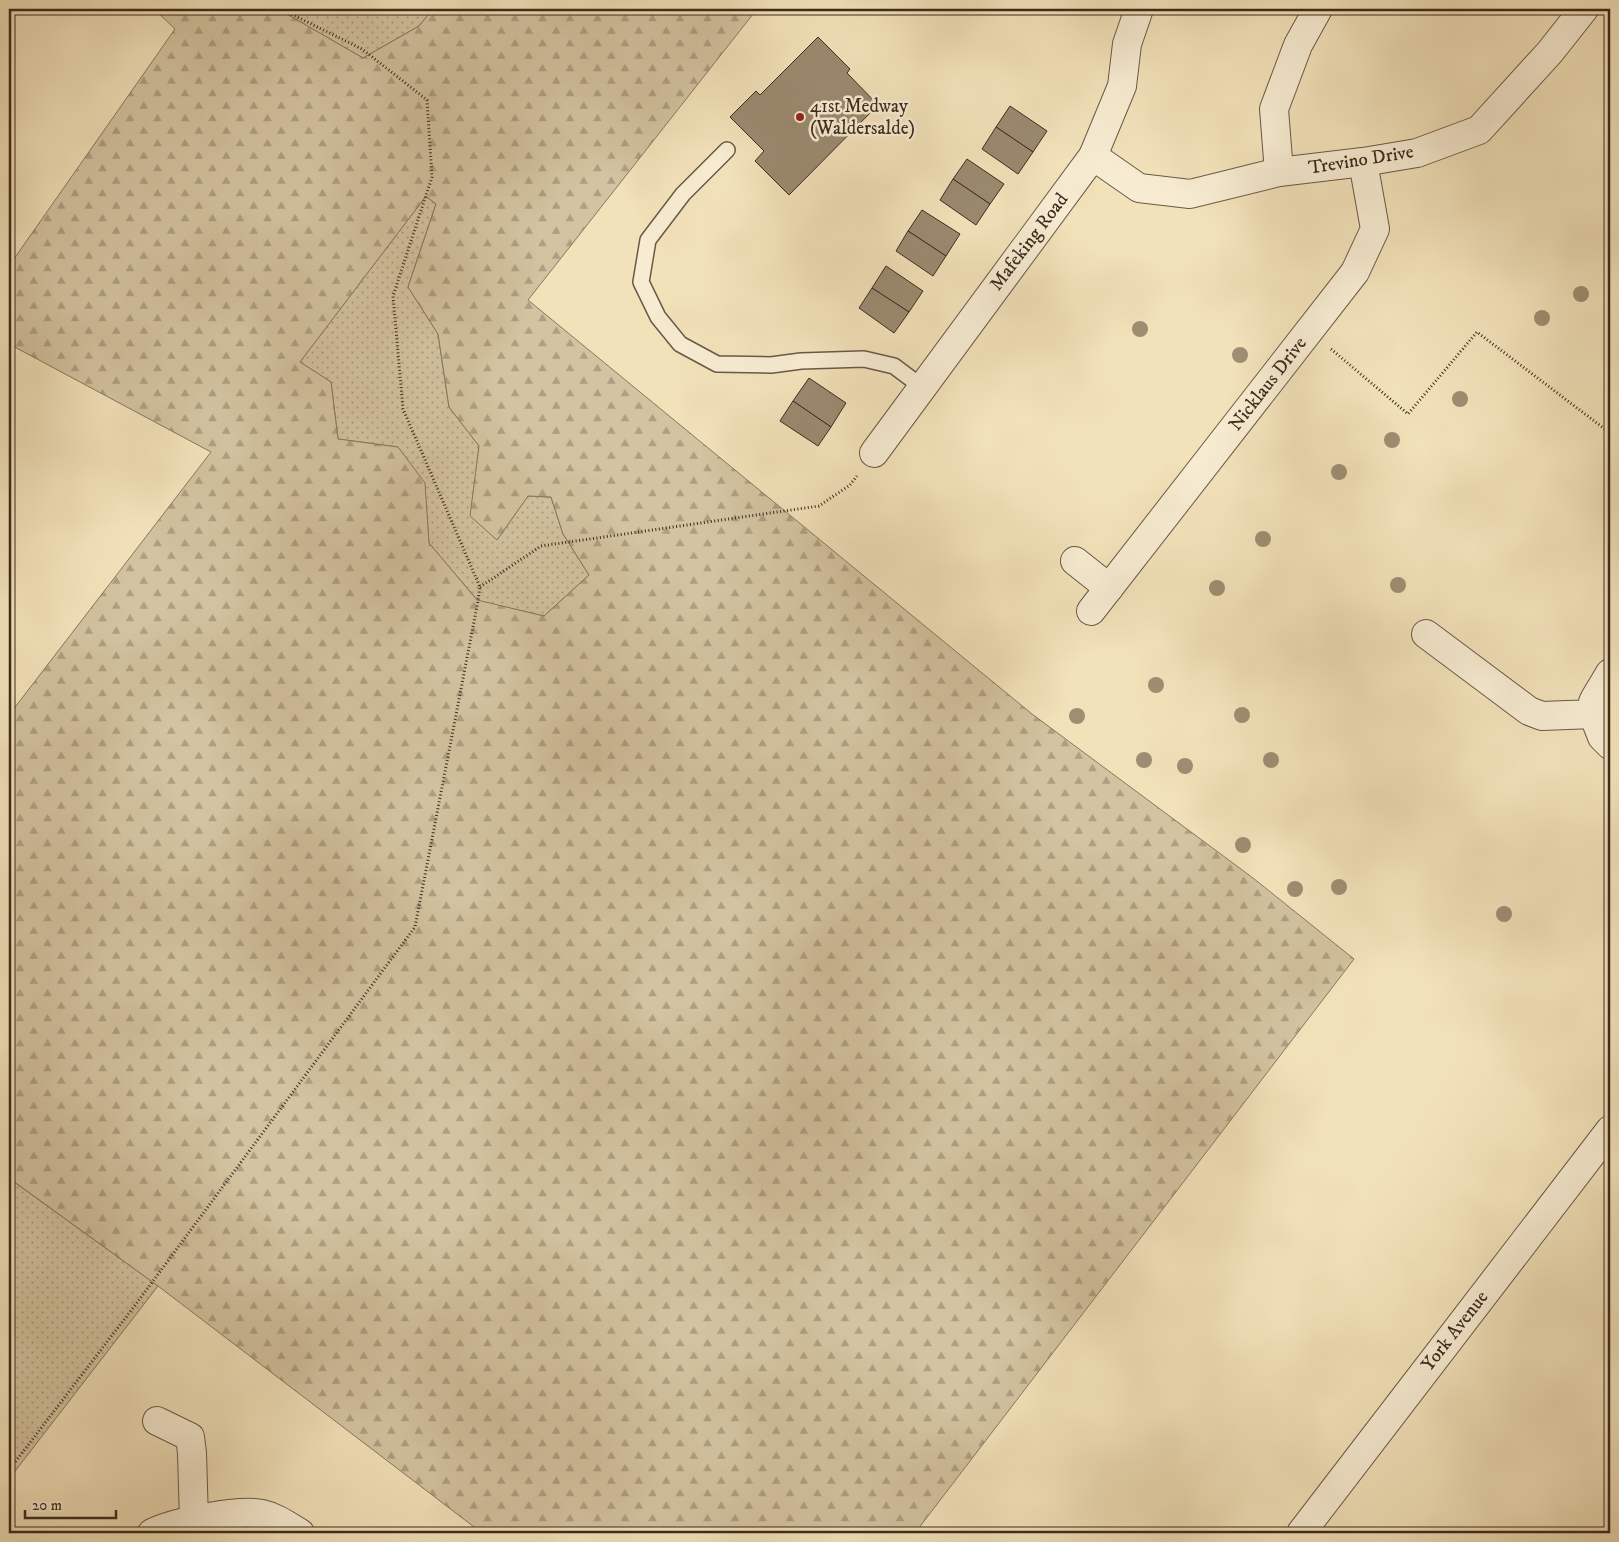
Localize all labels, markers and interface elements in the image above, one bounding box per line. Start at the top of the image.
place label: 41st Medway (Waldersalde) [810,95,915,140]
marker: 41st Medway (Waldersalde) [794,111,806,123]
street label: Trevino Drive [1307,140,1415,180]
street label: Mafeking Road [985,188,1073,295]
street label: Nicklaus Drive [1224,332,1312,436]
street label: York Avenue [1417,1286,1493,1376]
scale bar [25,1487,116,1519]
text: 20 m [32,1496,62,1515]

